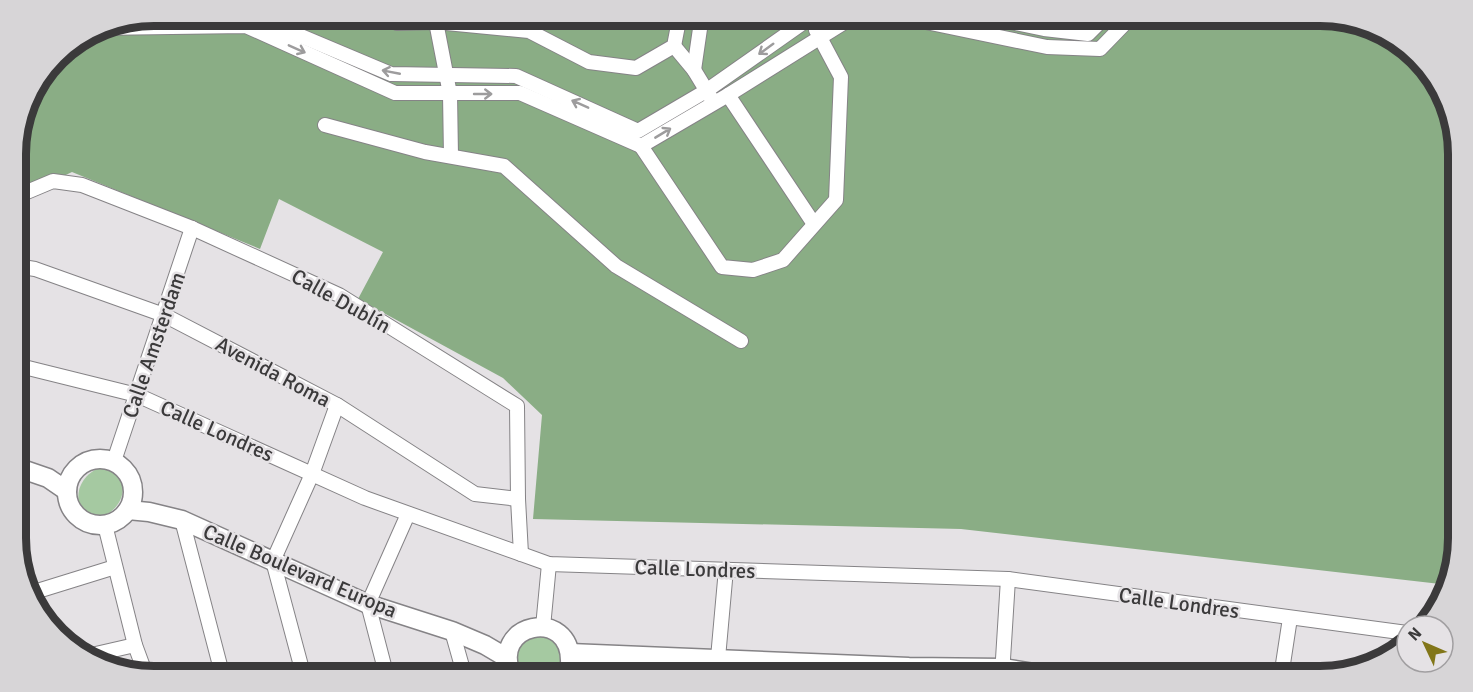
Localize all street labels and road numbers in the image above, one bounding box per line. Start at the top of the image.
street label: Calle Dublín [287,263,395,339]
street label: Calle Amsterdam [117,269,191,421]
street label: Avenida Roma [211,331,335,413]
street label: Calle Londres [156,394,278,468]
street label: Calle Boulevard Europa [199,518,401,624]
street label: Calle Londres [634,554,756,584]
street label: Calle Londres [1117,582,1241,624]

